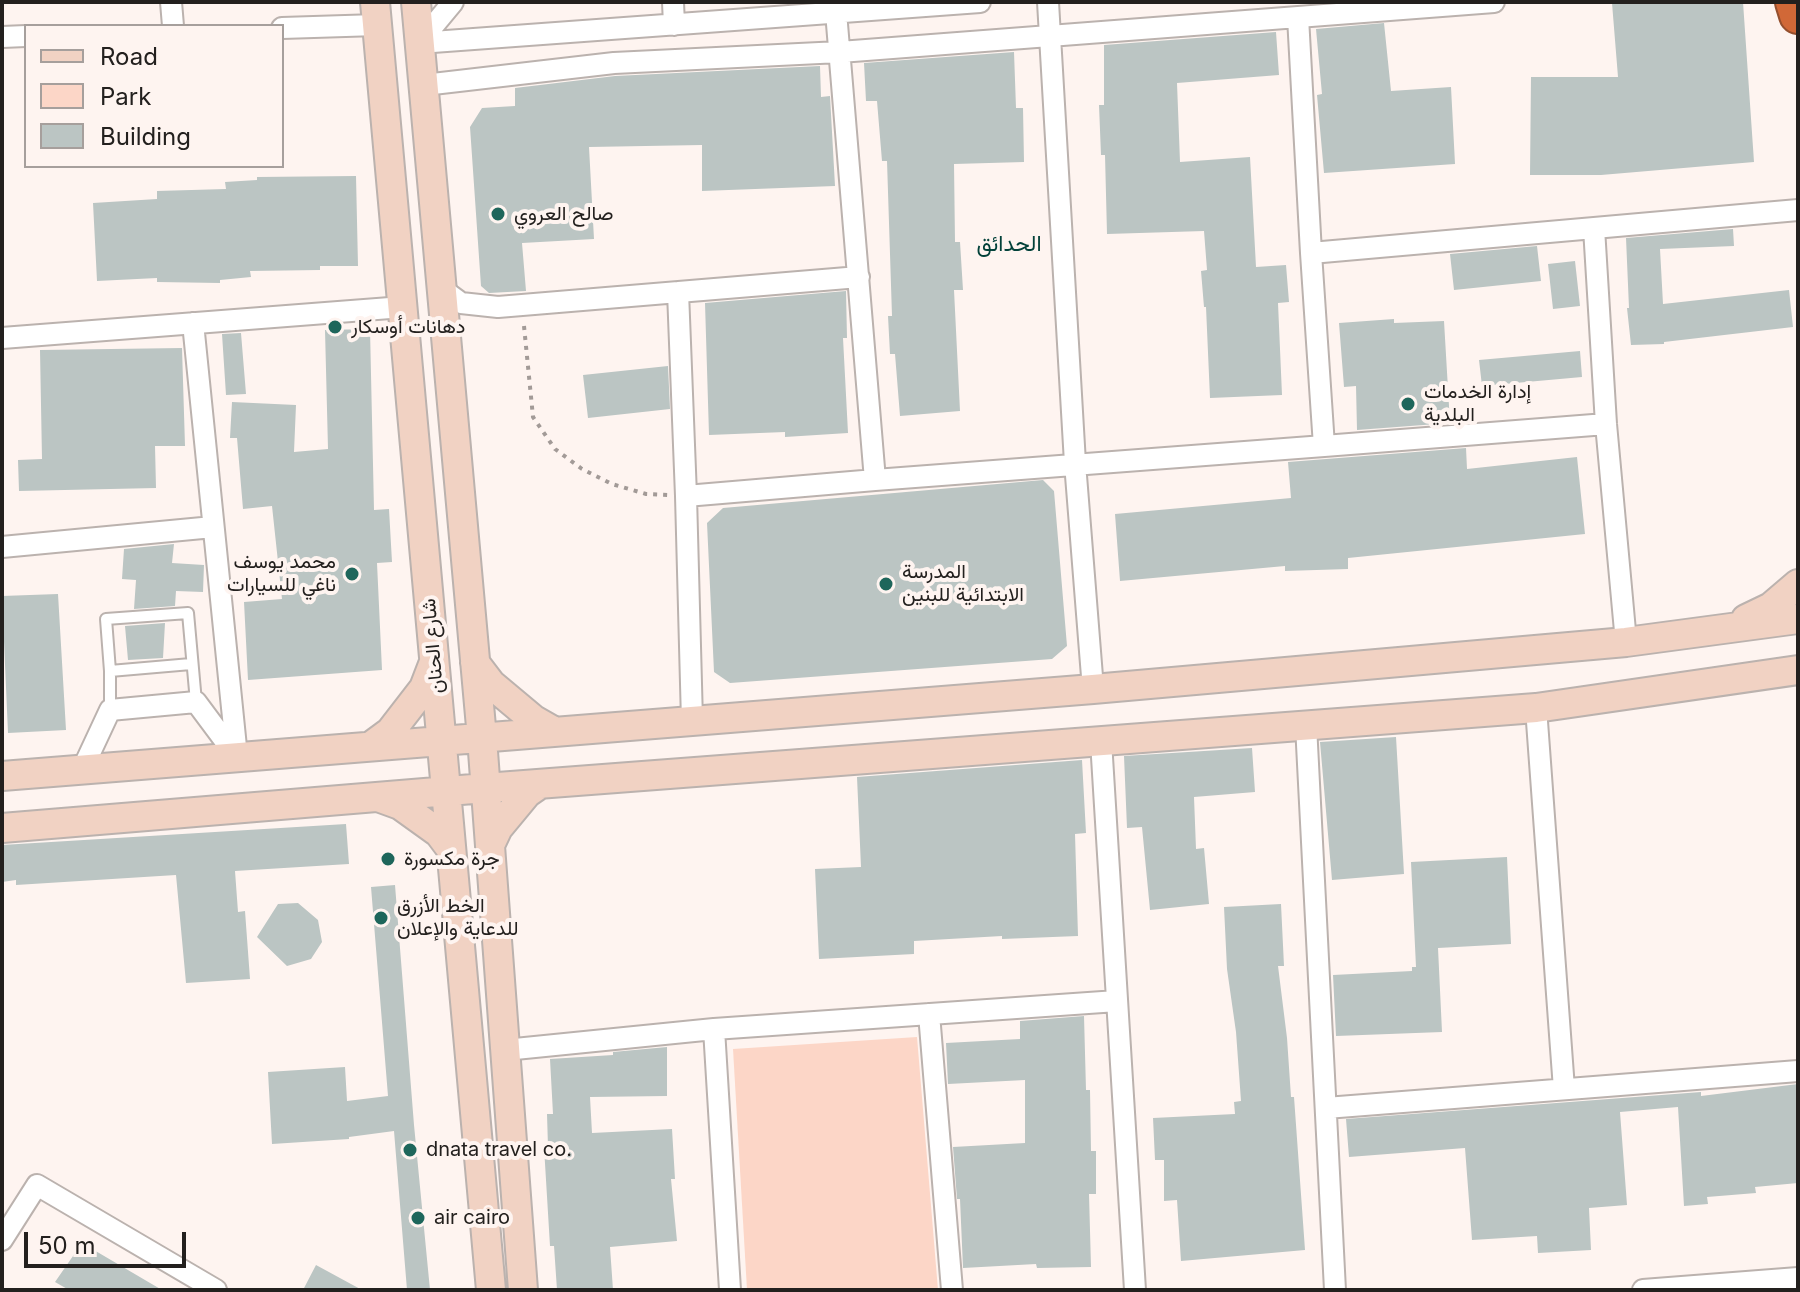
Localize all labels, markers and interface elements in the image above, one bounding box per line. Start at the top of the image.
legend [24,24,284,168]
text: Road [100,42,158,71]
text: Park [100,82,151,111]
text: Building [100,122,191,151]
place label: صالح العروي [514,202,613,226]
marker: صالح العروي [489,205,507,223]
district label: الحدائق [976,231,1042,257]
place label: دهانات أوسكار [351,315,465,339]
marker: دهانات أوسكار [326,318,344,336]
place label: إدارة الخدمات البلدية [1424,380,1531,427]
marker: إدارة الخدمات البلدية [1399,395,1417,413]
place label: محمد يوسف ناغي للسيارات [227,550,336,597]
place label: المدرسة الابتدائية للبنين [902,560,1024,607]
marker: محمد يوسف ناغي للسيارات [343,565,361,583]
marker: المدرسة الابتدائية للبنين [877,575,895,593]
street label: شارع الحنان [417,597,449,695]
place label: جرة مكسورة [404,847,500,871]
marker: جرة مكسورة [379,850,397,868]
place label: الخط الأزرق للدعاية والإعلان [397,894,519,941]
marker: الخط الأزرق للدعاية والإعلان [372,909,390,927]
place label: dnata travel co. [426,1138,572,1162]
marker: dnata travel co. [401,1141,419,1159]
place label: air cairo [434,1206,510,1230]
marker: air cairo [409,1209,427,1227]
scale bar [28,1216,190,1266]
text: 50 m [38,1231,96,1260]

